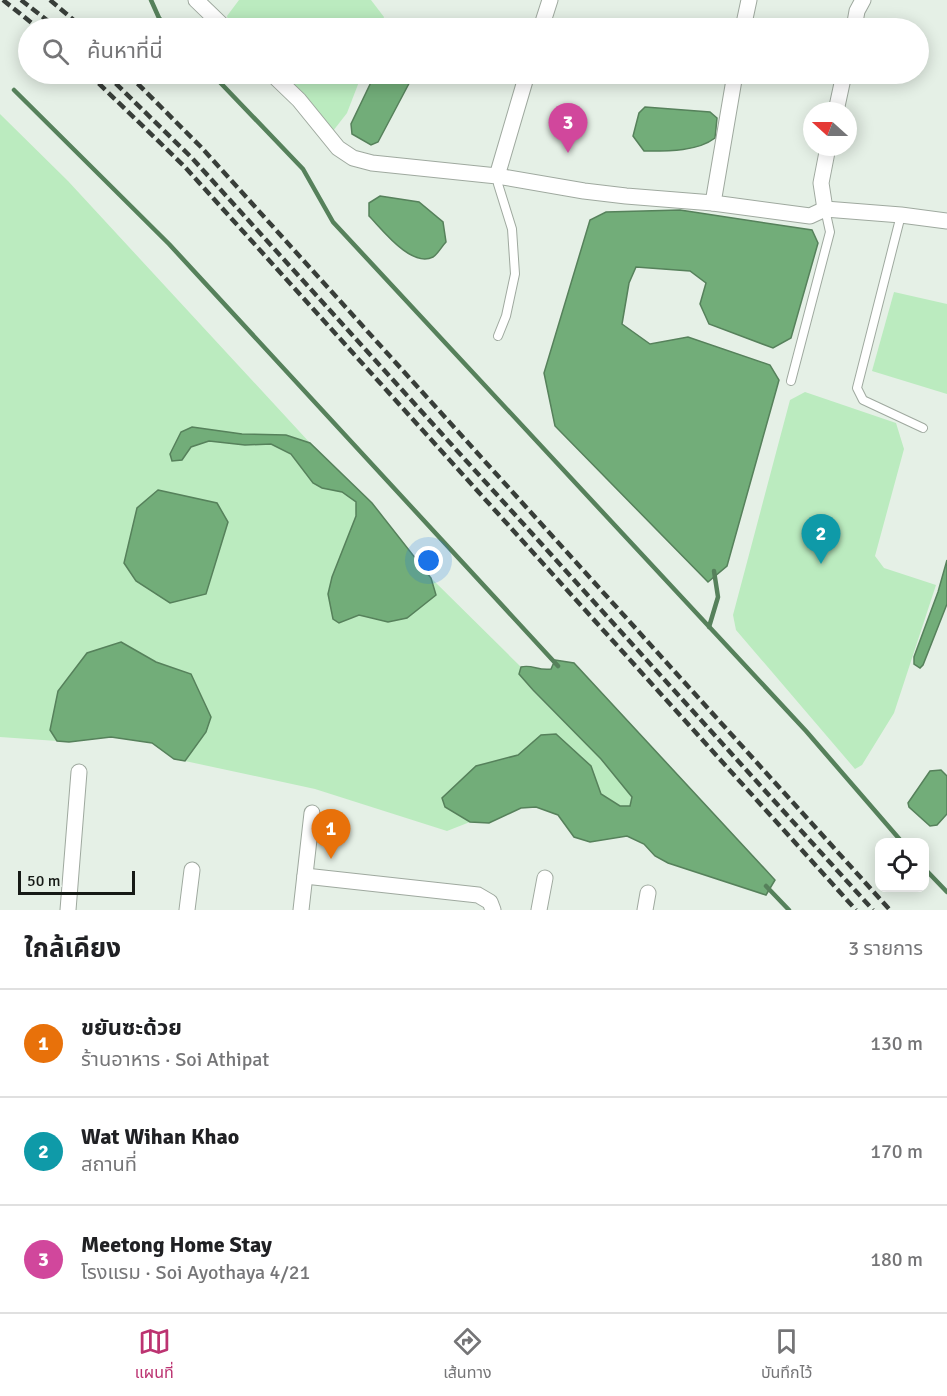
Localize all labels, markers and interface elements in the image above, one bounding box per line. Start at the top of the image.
search box [18,18,929,84]
icon: search [39,35,72,68]
text: ค้นหาที่นี่ [87,37,163,64]
north arrow [803,102,857,156]
pin: 3 [548,104,588,153]
pin: 2 [802,514,840,564]
your location [414,546,443,575]
pin: 1 [312,810,350,859]
map controls [875,838,929,892]
button: locate [875,838,929,892]
scale bar [18,868,135,896]
text: 50 m [27,871,61,891]
text: ใกล้เคียง [24,933,121,965]
text: 3 รายการ [848,936,923,961]
text: ขยันซะด้วย [81,1014,182,1041]
text: 1 [38,1031,49,1056]
text: 130 m [870,1031,923,1056]
text: ร้านอาหาร · Soi Athipat [81,1047,269,1072]
text: Wat Wihan Khao [81,1123,239,1150]
text: 2 [38,1139,49,1164]
text: 170 m [870,1139,923,1164]
text: สถานที่ [81,1152,137,1177]
text: Meetong Home Stay [81,1231,272,1258]
text: 3 [38,1247,49,1272]
text: 180 m [870,1247,923,1272]
text: โรงแรม · Soi Ayothaya 4/21 [81,1260,310,1285]
tab: แผนที่ [135,1325,174,1385]
tab: เส้นทาง [443,1325,491,1385]
tab: บันทึกไว้ [761,1325,812,1385]

